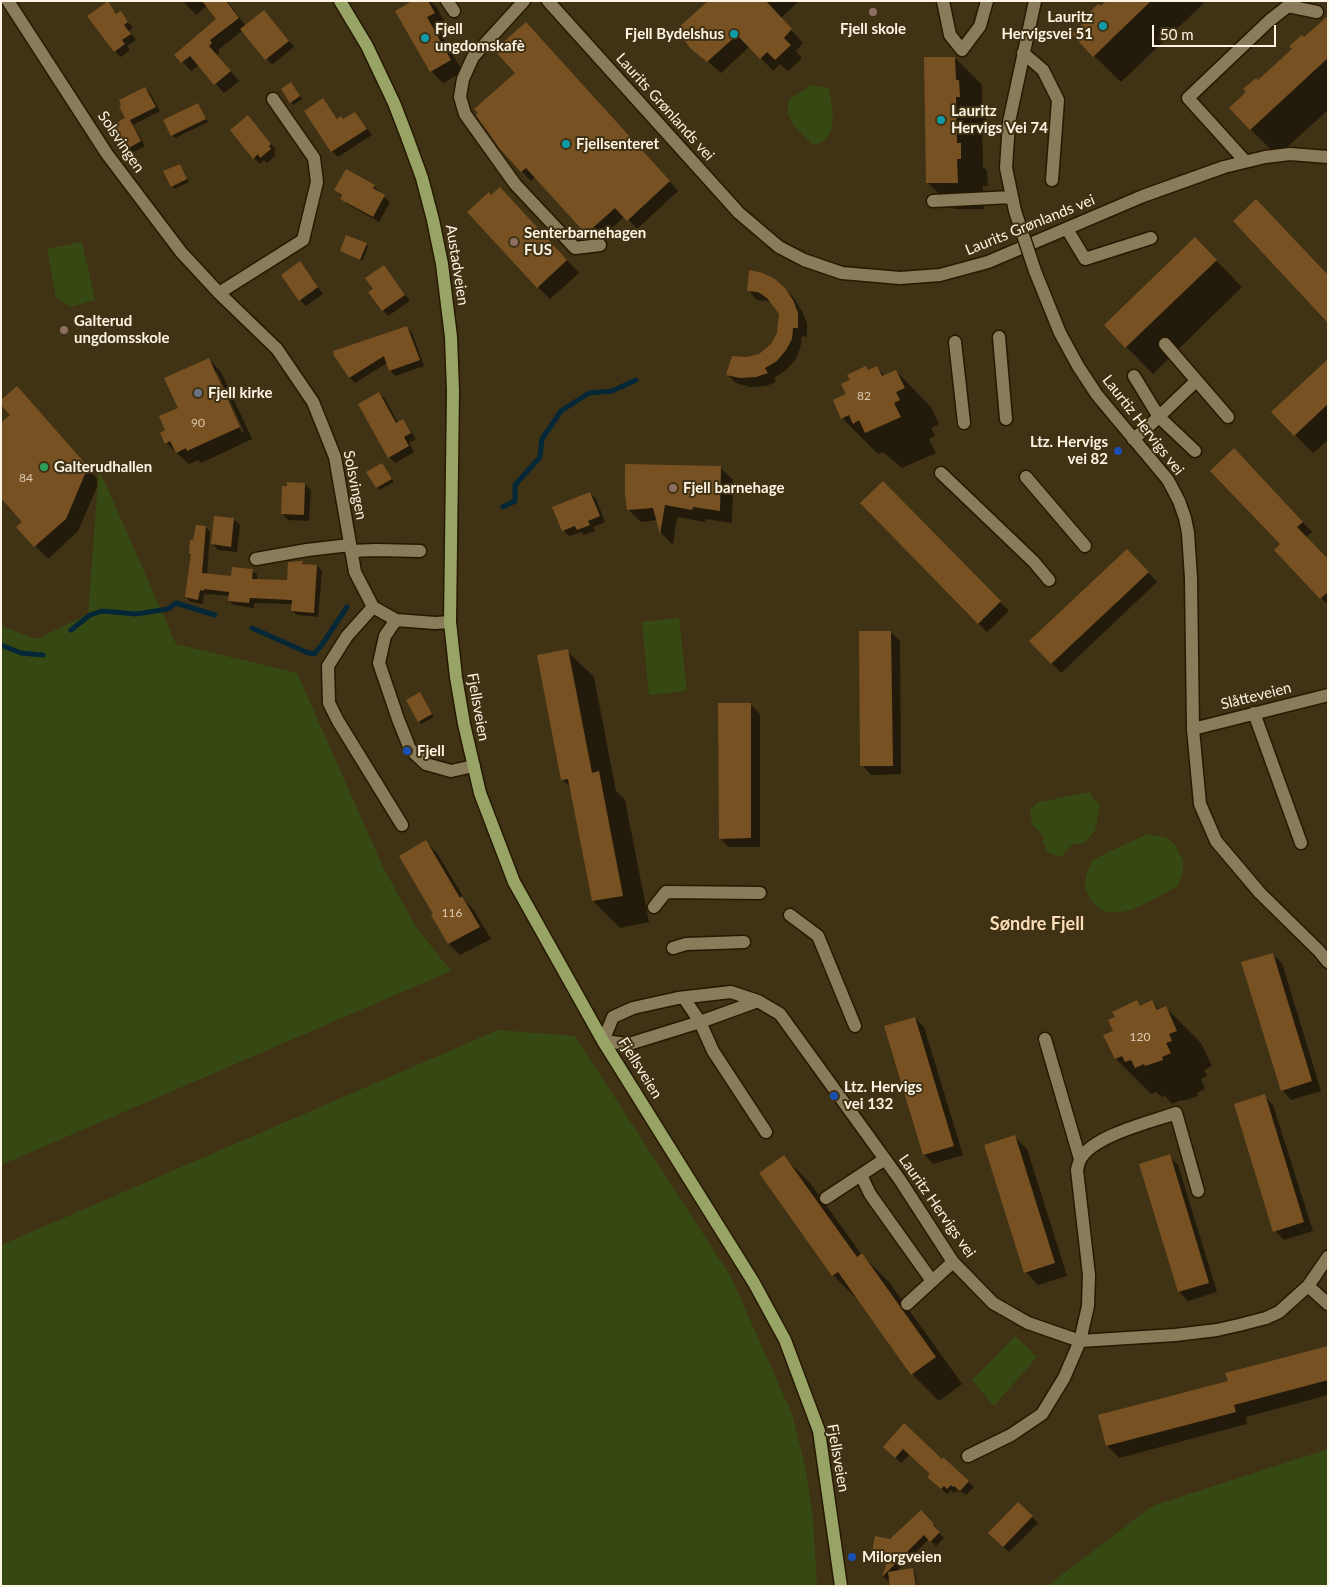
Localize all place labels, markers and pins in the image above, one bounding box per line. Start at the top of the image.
marker: Fjell skole [867,6,879,18]
place label: Lauritz Hervigsvei 51 [1001,8,1093,43]
place label: Fjell ungdomskafè [435,20,525,55]
place label: Fjell skole [840,20,906,38]
marker: Lauritz Hervigsvei 51 [1097,20,1109,32]
place label: Fjell Bydelshus [625,25,724,43]
marker: Fjell Bydelshus [728,28,740,40]
marker: Fjell ungdomskafè [419,32,431,44]
place label: Lauritz Hervigs Vei 74 [951,102,1048,137]
marker: Lauritz Hervigs Vei 74 [935,114,947,126]
place label: Fjellsenteret [576,135,659,153]
marker: Fjellsenteret [560,138,572,150]
place label: Senterbarnehagen FUS [524,224,646,259]
marker: Senterbarnehagen FUS [508,236,520,248]
place label: Galterud ungdomsskole [74,312,170,347]
marker: Galterud ungdomsskole [58,324,70,336]
place label: Fjell kirke [208,384,272,402]
marker: Fjell kirke [192,387,204,399]
place label: Ltz. Hervigs vei 82 [1030,433,1108,468]
marker: Ltz. Hervigs vei 82 [1112,445,1124,457]
place label: Galterudhallen [54,458,152,476]
marker: Galterudhallen [38,461,50,473]
place label: Fjell barnehage [683,479,784,497]
marker: Fjell barnehage [667,482,679,494]
place label: Fjell [417,742,445,760]
marker: Fjell [401,745,413,757]
place label: Ltz. Hervigs vei 132 [844,1078,922,1113]
marker: Ltz. Hervigs vei 132 [828,1090,840,1102]
place label: Milorgveien [862,1548,942,1566]
marker: Milorgveien [846,1551,858,1563]

